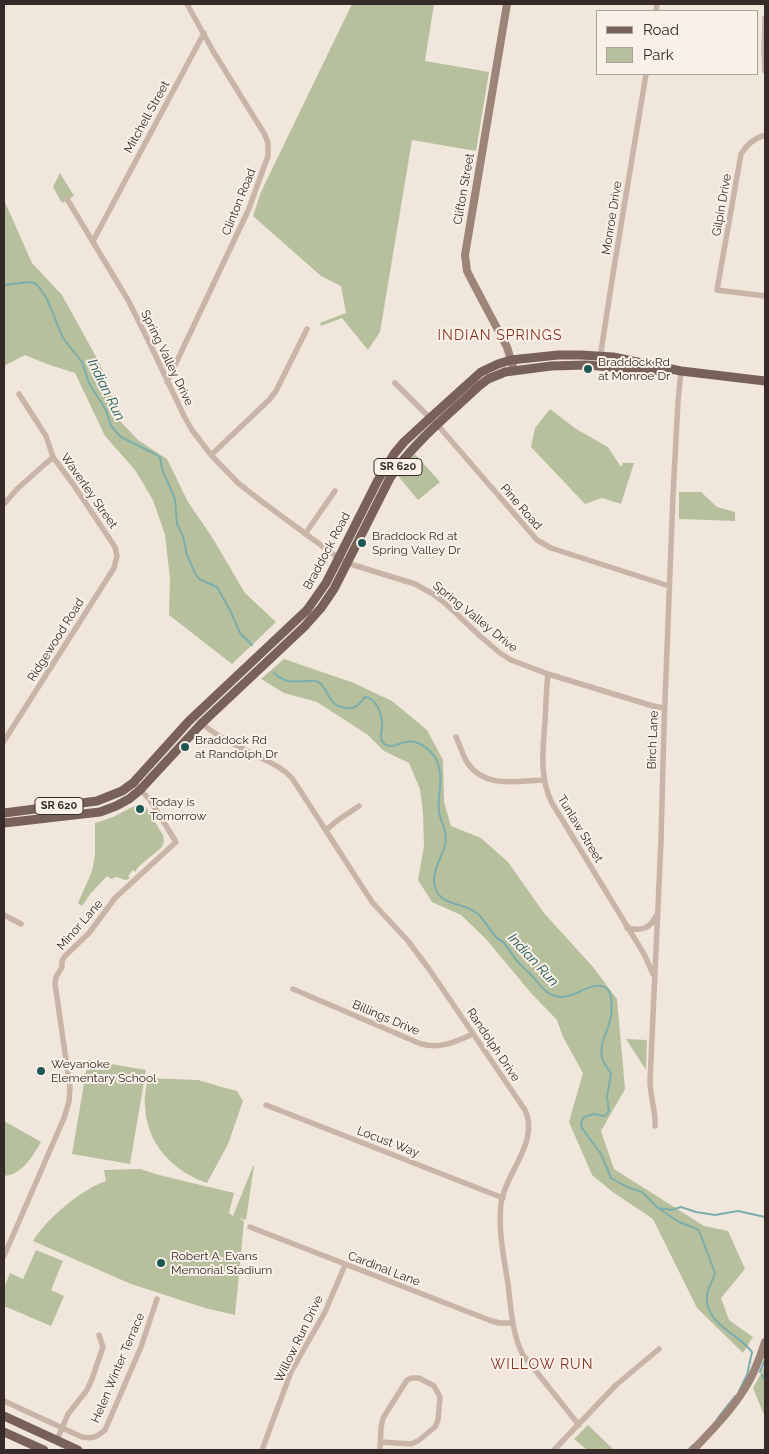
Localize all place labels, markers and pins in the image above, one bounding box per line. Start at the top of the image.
place label: Braddock Rd at Monroe Dr [598,355,670,383]
marker: Braddock Rd at Monroe Dr [582,363,594,375]
place label: Braddock Rd at Spring Valley Dr [372,529,461,557]
marker: Braddock Rd at Spring Valley Dr [356,537,368,549]
place label: Braddock Rd at Randolph Dr [195,733,278,761]
marker: Braddock Rd at Randolph Dr [179,741,191,753]
place label: Today is Tomorrow [150,795,206,823]
marker: Today is Tomorrow [134,803,146,815]
place label: Weyanoke Elementary School [51,1057,156,1085]
marker: Weyanoke Elementary School [35,1065,47,1077]
place label: Robert A. Evans Memorial Stadium [171,1249,272,1277]
marker: Robert A. Evans Memorial Stadium [155,1257,167,1269]

